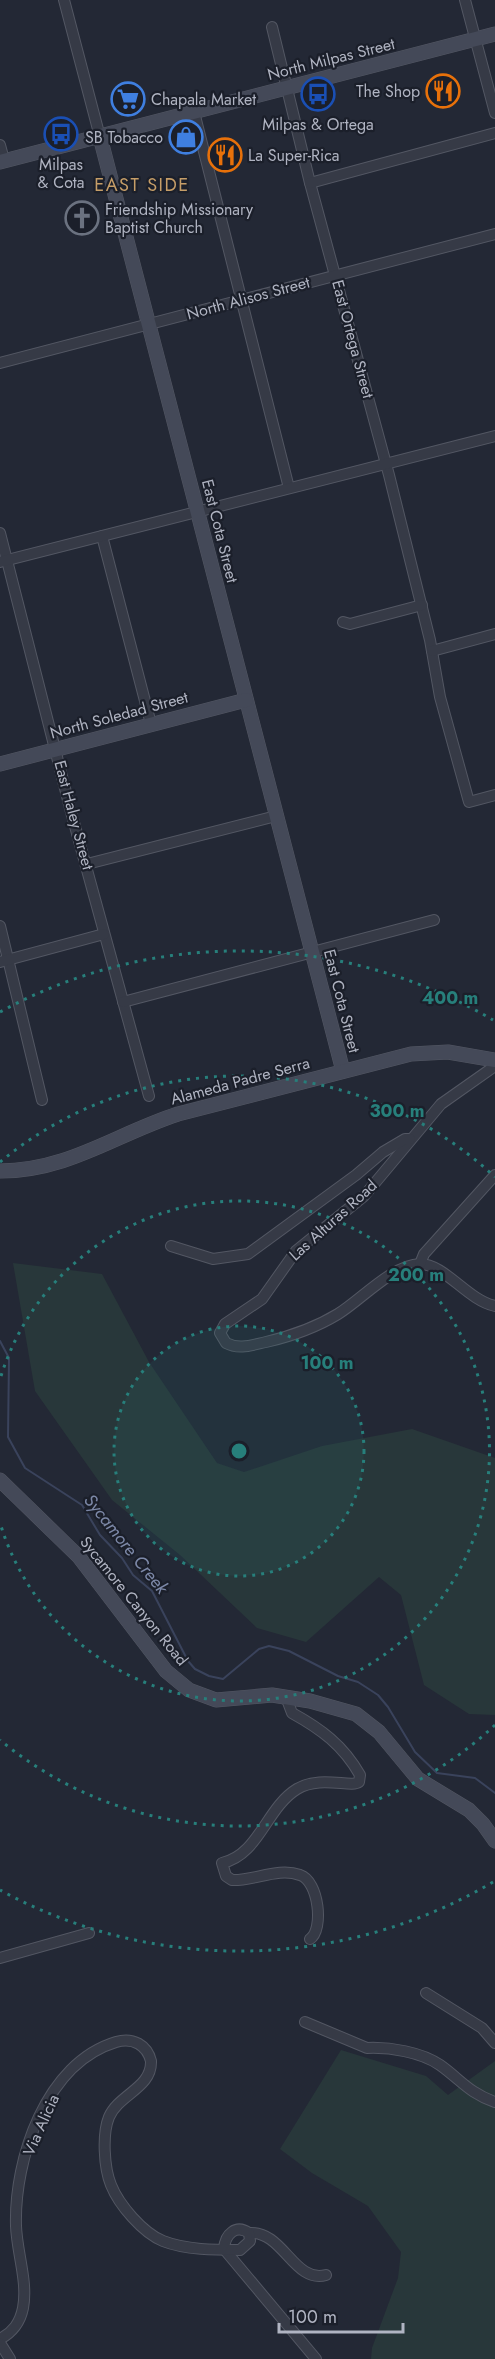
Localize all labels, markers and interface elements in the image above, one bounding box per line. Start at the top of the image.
street label: North Milpas Street [265,32,397,86]
restaurant icon: The Shop [425,73,461,109]
bus stop icon: Milpas & Ortega [300,76,336,112]
place label: The Shop [356,80,420,103]
supermarket icon: Chapala Market [110,81,146,117]
place label: Chapala Market [151,88,256,111]
place label: Milpas & Ortega [262,113,374,136]
bus stop icon: Milpas & Cota [43,116,79,152]
shop icon: SB Tobacco [168,119,204,155]
place label: SB Tobacco [85,126,163,149]
restaurant icon: La Super-Rica [207,137,243,173]
place label: La Super-Rica [248,144,340,167]
place label: Milpas & Cota [38,153,84,194]
district label: EAST SIDE [94,172,190,198]
place label: Friendship Missionary Baptist Church [105,198,254,239]
church icon: Friendship Missionary Baptist Church [64,200,100,236]
street label: North Alisos Street [184,270,312,326]
street label: East Ortega Street [326,277,380,401]
street label: East Cota Street [196,477,244,585]
street label: North Soledad Street [47,685,191,744]
street label: East Haley Street [48,758,100,872]
street label: East Cota Street [318,947,366,1055]
text: 400 m [422,985,478,1011]
street label: Alameda Padre Serra [168,1051,312,1111]
text: 300 m [369,1098,425,1124]
street label: Las Alturas Road [284,1174,382,1266]
text: 200 m [388,1262,444,1288]
text: 100 m [300,1350,354,1376]
centre of rings [229,1441,249,1461]
water label: Sycamore Creek [78,1488,175,1601]
street label: Sycamore Canyon Road [75,1531,193,1671]
street label: Via Alicia [17,2091,65,2159]
scale bar [279,2296,404,2334]
text: 100 m [288,2304,337,2330]

